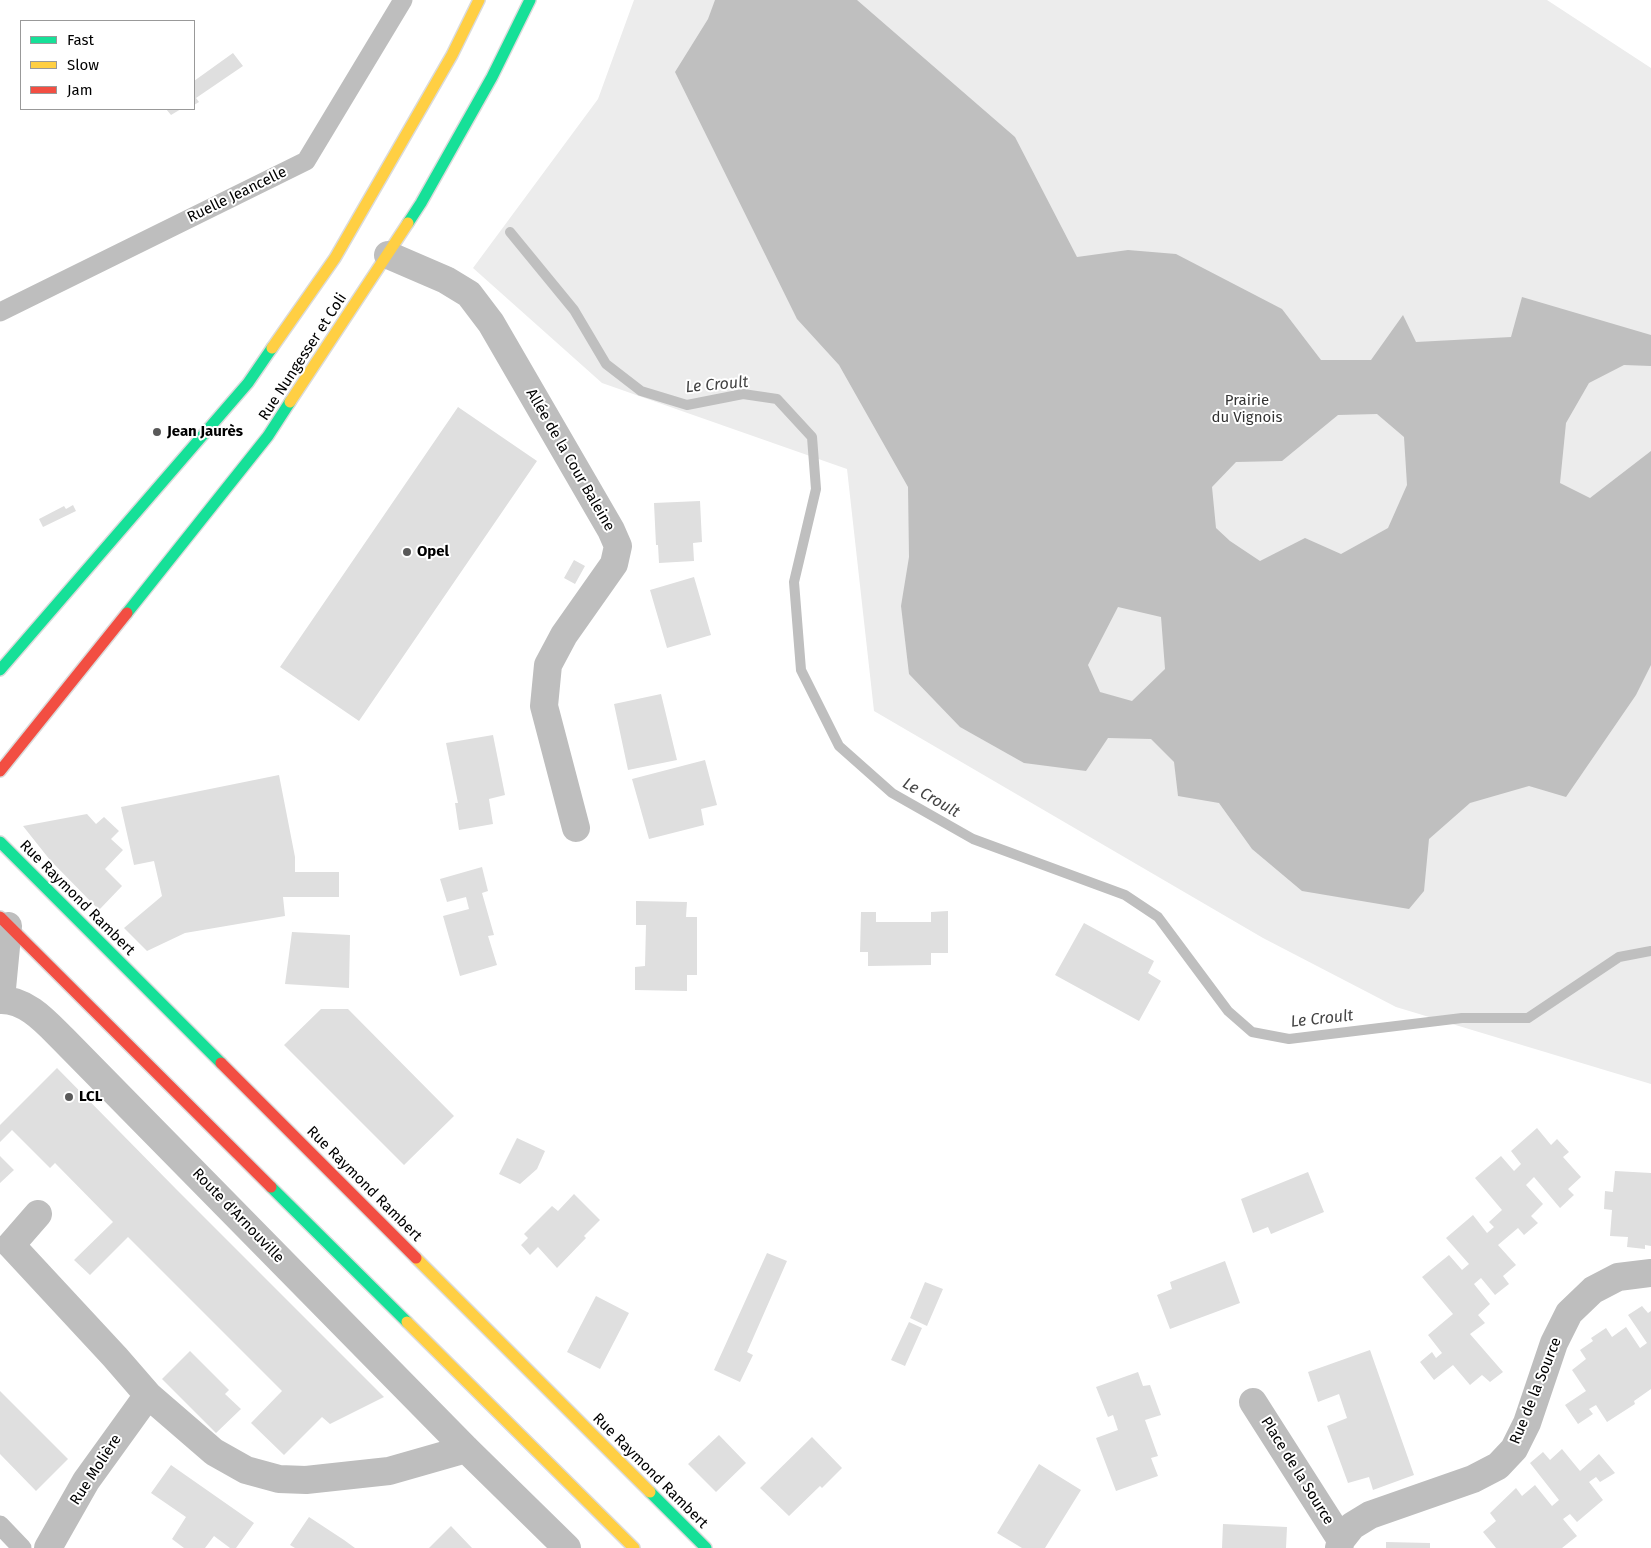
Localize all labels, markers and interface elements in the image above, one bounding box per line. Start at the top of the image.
legend [20,20,195,110]
text: Fast [67,31,94,49]
text: Slow [67,56,99,74]
text: Jam [67,81,93,99]
street label: Ruelle Jeancelle [184,163,290,227]
street label: Rue Nungesser et Coli [255,290,351,424]
water label: Le Croult [685,373,749,397]
street label: Allée de la Cour Baleine [522,386,618,534]
park label: Prairie du Vignois [1212,392,1282,427]
place label: Jean Jaurès [167,423,243,441]
marker: Jean Jaurès [151,426,163,438]
place label: Opel [417,543,449,561]
marker: Opel [401,546,413,558]
water label: Le Croult [899,774,963,822]
street label: Rue Raymond Rambert [16,837,138,959]
water label: Le Croult [1290,1006,1354,1032]
place label: LCL [79,1088,102,1106]
marker: LCL [63,1091,75,1103]
street label: Rue Raymond Rambert [303,1123,425,1245]
street label: Route d'Arnouville [188,1165,288,1267]
street label: Rue de la Source [1506,1335,1566,1447]
street label: Rue Raymond Rambert [589,1410,711,1532]
street label: Place de la Source [1257,1414,1337,1528]
street label: Rue Molière [66,1431,126,1509]

